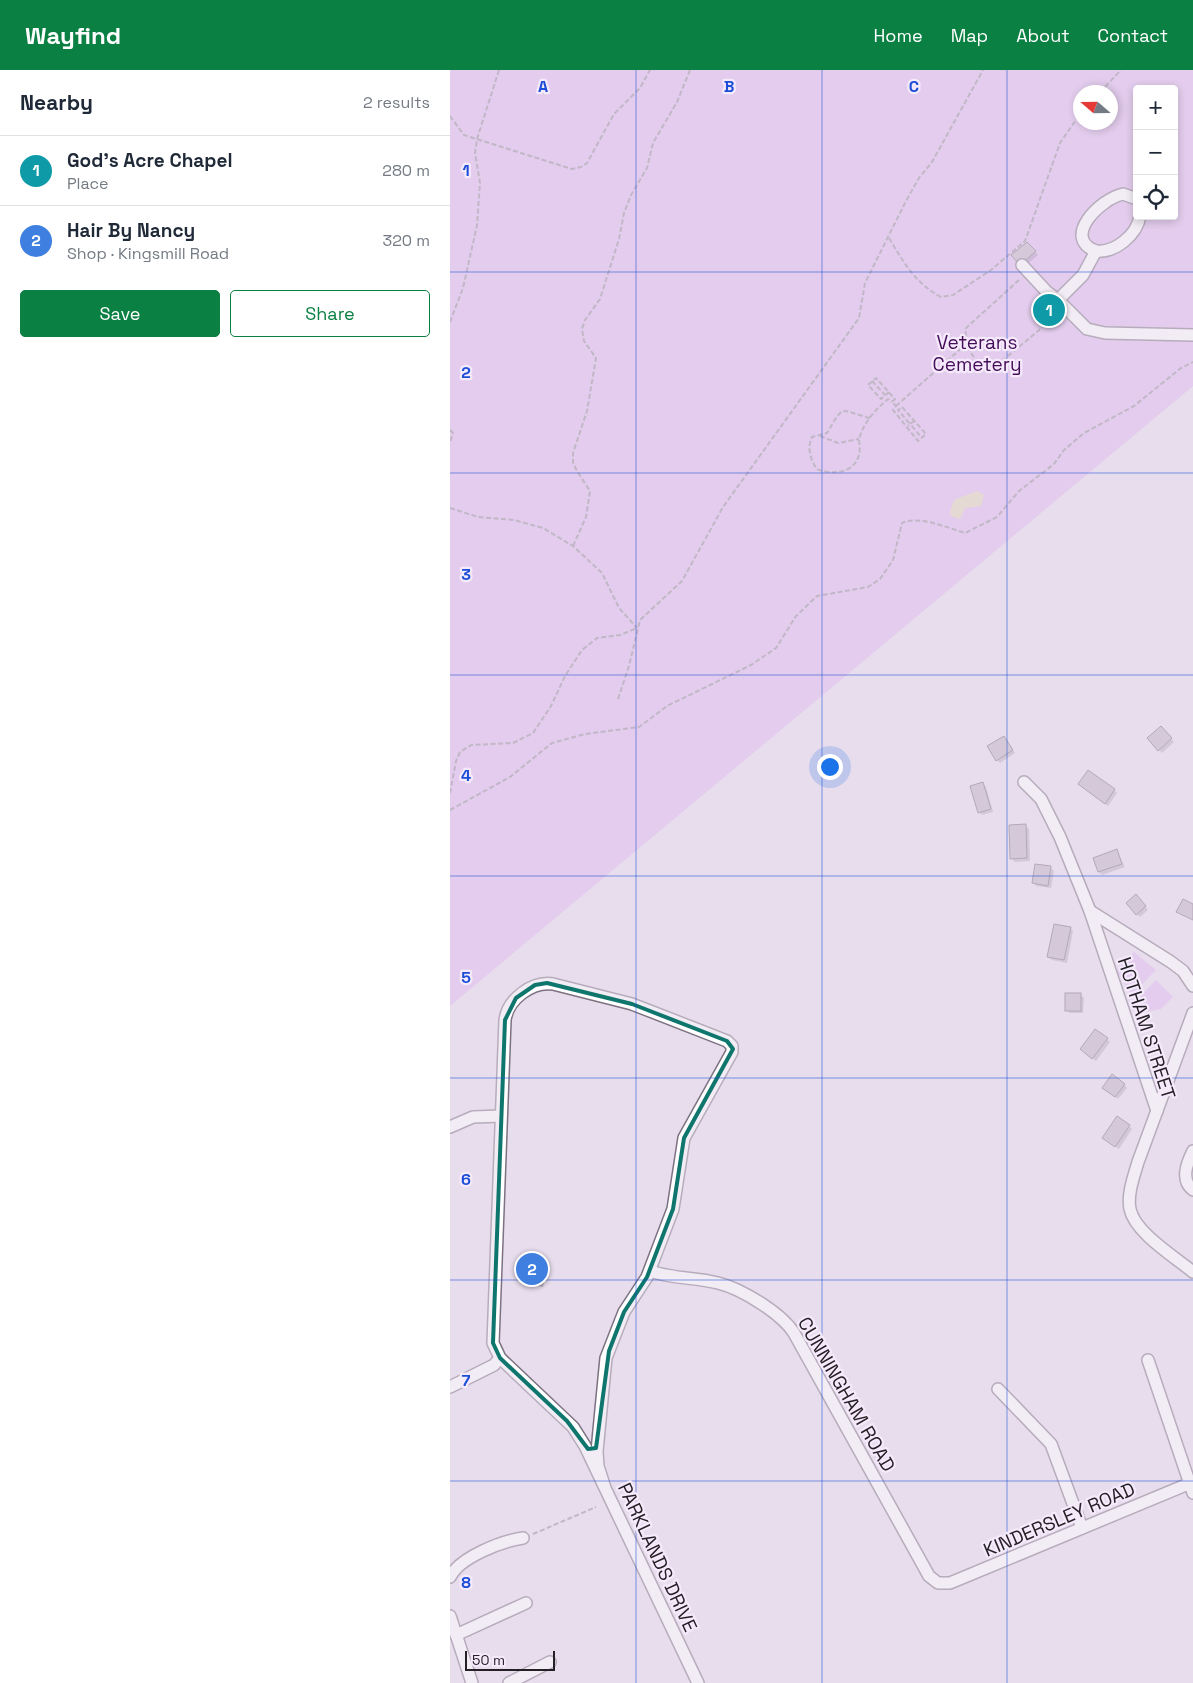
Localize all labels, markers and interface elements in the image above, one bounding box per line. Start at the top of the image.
text: Wayfind [25,20,121,51]
text: Home [874,24,923,47]
text: Map [951,24,988,47]
text: About [1016,24,1070,47]
text: Contact [1098,24,1168,47]
text: A [538,76,548,97]
text: B [724,76,734,97]
text: C [909,76,919,97]
north arrow [1073,85,1118,130]
map controls [1133,85,1178,220]
button: + [1133,85,1178,130]
text: Nearby [20,89,93,116]
text: 2 results [363,92,430,113]
button: − [1133,130,1178,175]
text: God's Acre Chapel [67,148,233,173]
text: 1 [32,160,40,181]
text: 280 m [382,160,430,181]
text: 1 [462,160,470,181]
text: Place [67,173,109,194]
button: locate [1133,175,1178,220]
text: Hair By Nancy [67,218,195,243]
text: 2 [31,230,41,251]
text: 320 m [383,230,430,251]
text: Shop · Kingsmill Road [67,243,229,264]
button: Save [20,290,220,337]
button: Share [230,290,430,337]
pin: 1 [1033,291,1065,329]
park label: Veterans Cemetery [932,330,1022,377]
text: 2 [461,362,471,383]
text: 3 [461,564,471,585]
your location [817,754,843,780]
text: 4 [461,765,471,786]
street label: HOTHAM STREET [1112,954,1181,1103]
text: 5 [461,967,471,988]
text: 6 [461,1169,471,1190]
pin: 2 [516,1250,548,1288]
street label: CUNNINGHAM ROAD [792,1312,901,1476]
text: 7 [462,1370,471,1391]
street label: KINDERSLEY ROAD [980,1476,1139,1563]
street label: PARKLANDS DRIVE [612,1479,703,1636]
text: 8 [461,1572,471,1593]
scale bar [465,1648,555,1671]
text: 50 m [472,1651,505,1669]

